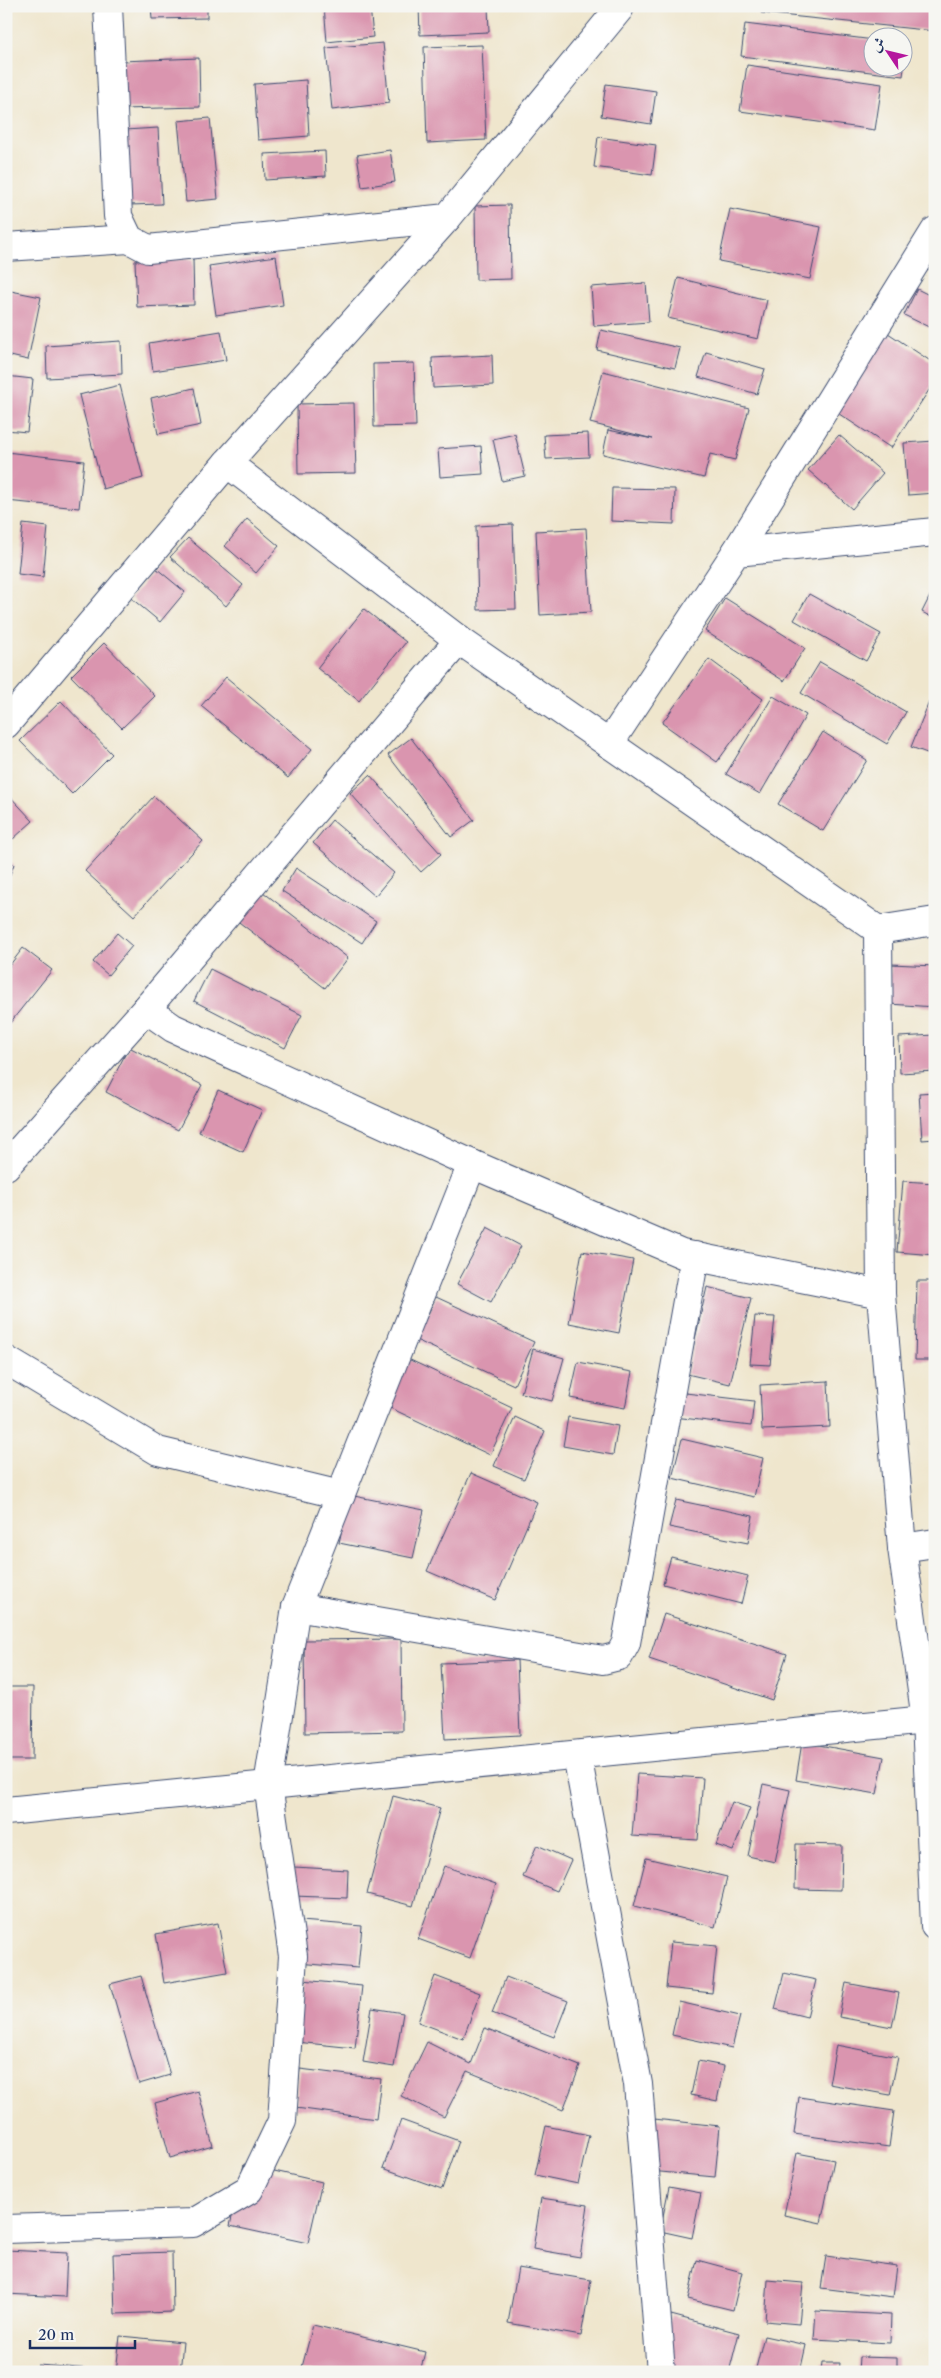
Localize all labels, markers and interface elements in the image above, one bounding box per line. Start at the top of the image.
north arrow [864,28,914,78]
text: ش [866,34,889,55]
scale bar [30,2318,135,2350]
text: 20 m [38,2325,74,2344]

